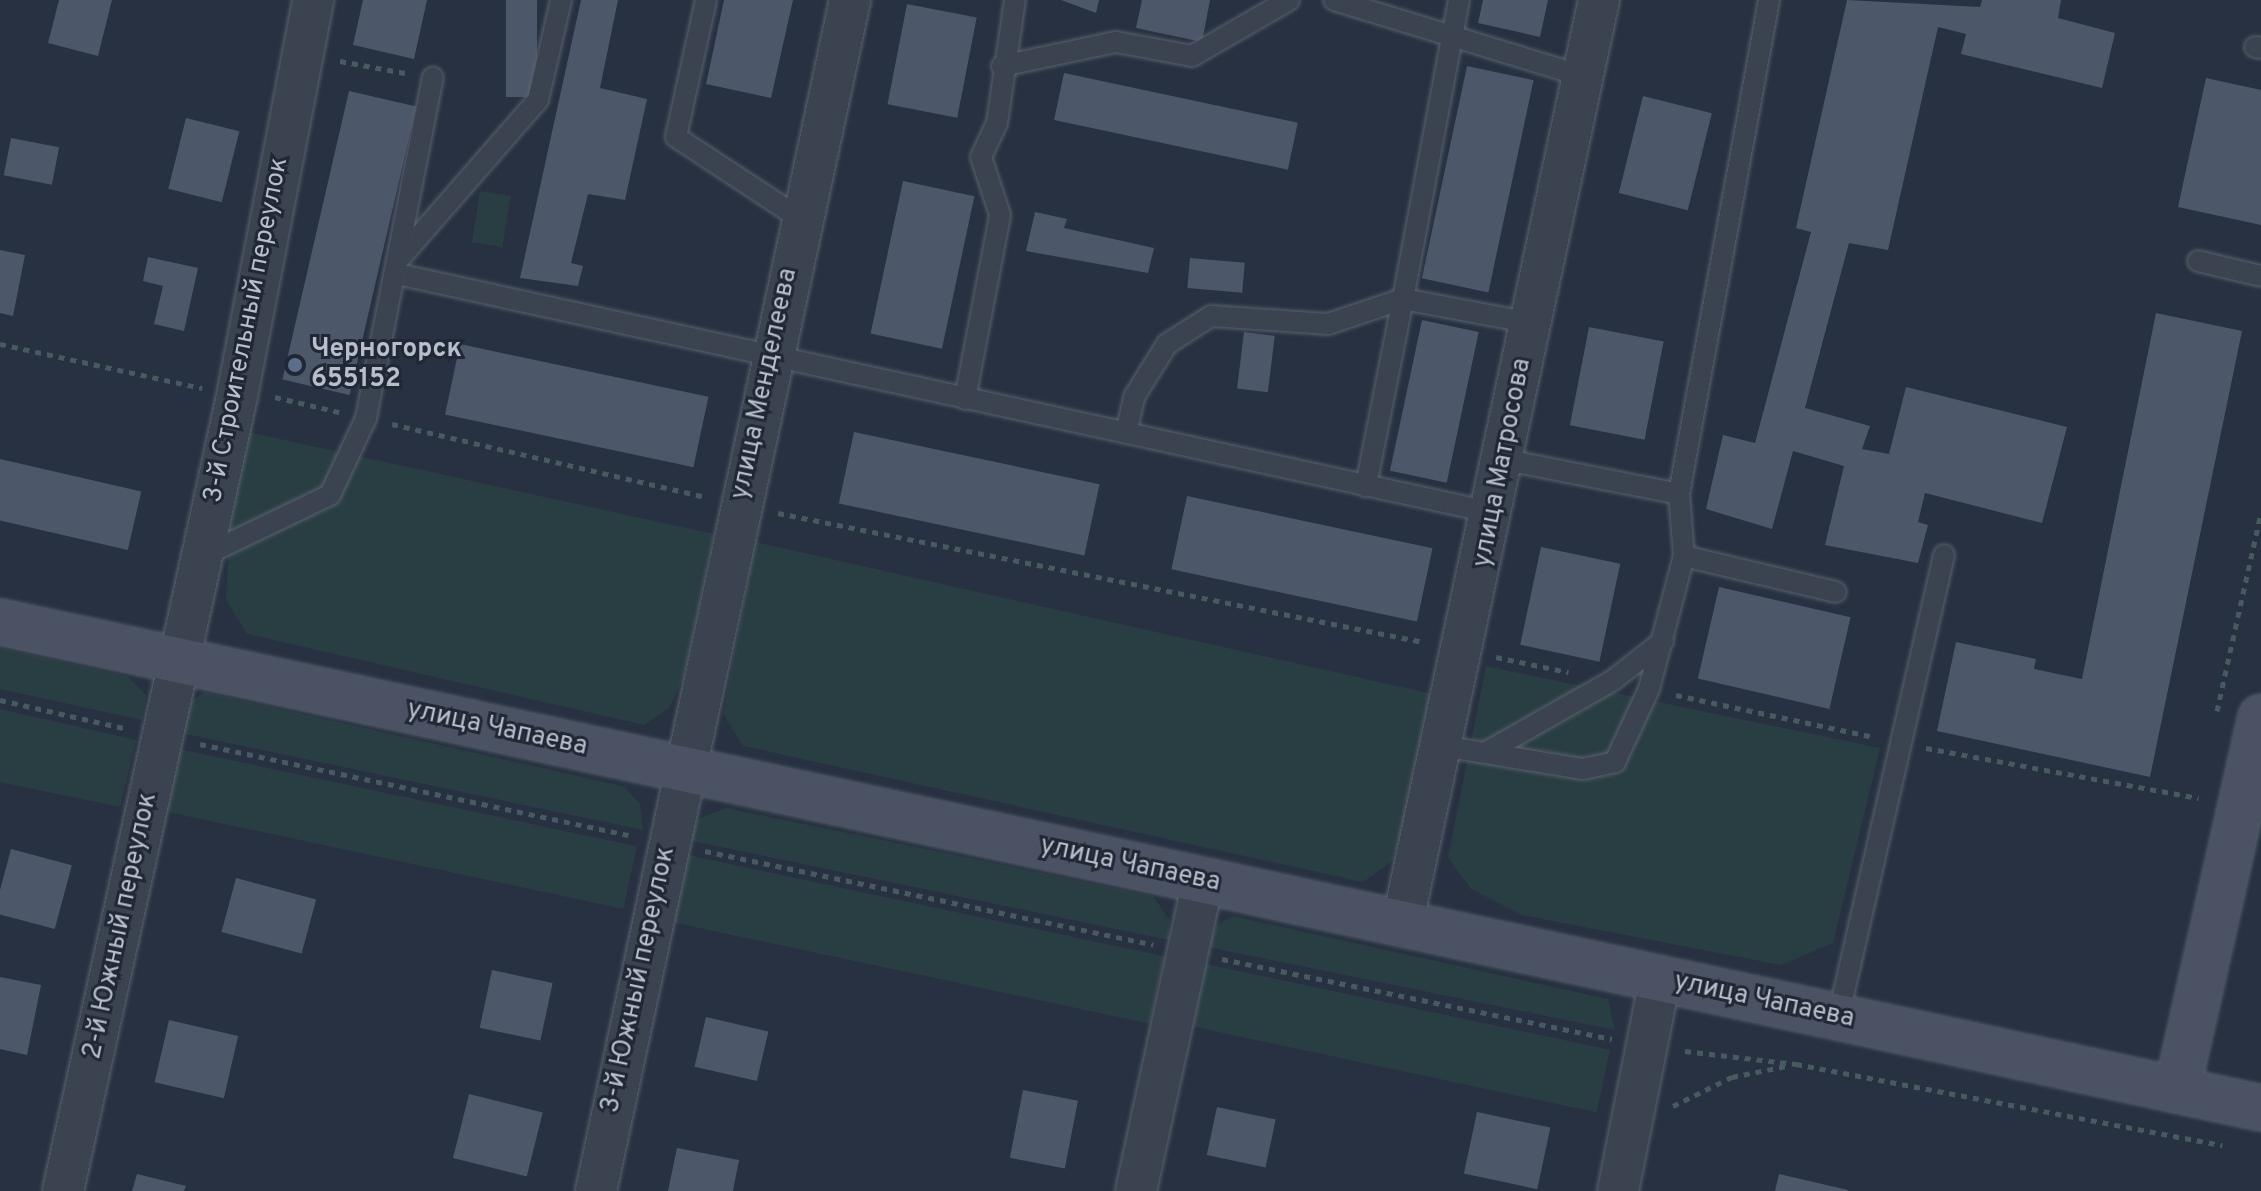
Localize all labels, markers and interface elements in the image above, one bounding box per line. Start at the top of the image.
street label: 3-й Строительный переулок [198,155,296,505]
street label: улица Менделеева [725,265,805,503]
place label: Черногорск 655152 [311,334,462,396]
marker: Черногорск 655152 [286,356,304,374]
street label: улица Матросова [1467,356,1539,570]
street label: улица Чапаева [404,695,590,763]
street label: 2-й Южный переулок [78,790,164,1062]
street label: улица Чапаева [1037,831,1223,899]
street label: 3-й Южный переулок [596,844,682,1116]
street label: улица Чапаева [1671,967,1857,1035]

